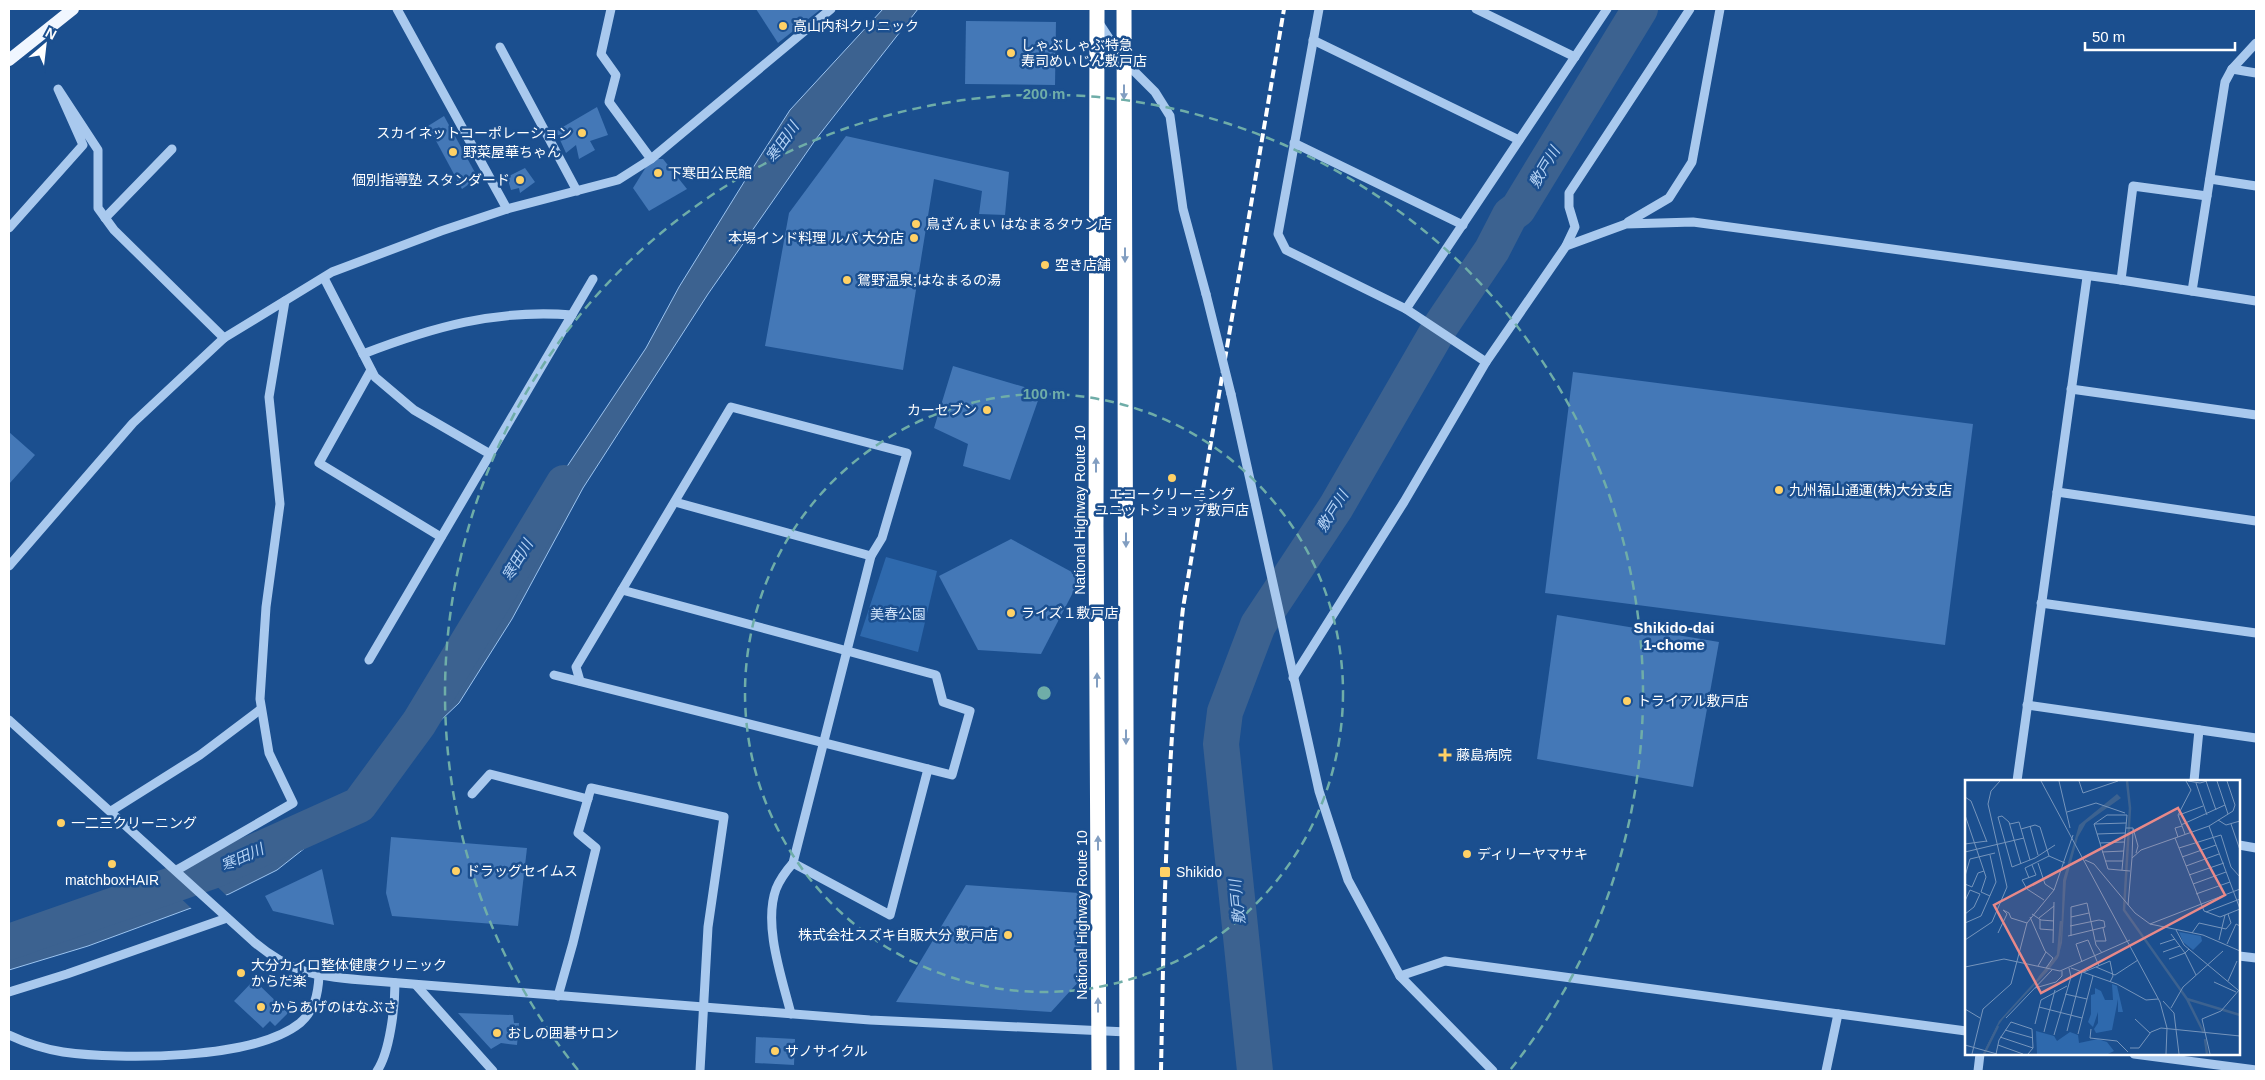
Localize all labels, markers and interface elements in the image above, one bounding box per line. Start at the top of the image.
place label: 高山内科クリニック [793,18,919,34]
north arrow [20,20,70,70]
marker: 高山内科クリニック [777,20,789,32]
scale bar [2085,20,2235,52]
text: N [43,24,59,43]
text: 50 m [2092,28,2125,45]
place label: しゃぶしゃぶ特急 寿司めいじん敷戸店 [1021,37,1147,69]
marker: しゃぶしゃぶ特急 寿司めいじん敷戸店 [1005,47,1017,59]
text: 200 m [1023,85,1065,102]
one-way arrow [1120,85,1128,101]
water label: 寒田川 [762,117,803,165]
place label: スカイネットコーポレーション [376,125,572,141]
marker: スカイネットコーポレーション [576,127,588,139]
water label: 敷戸川 [1525,142,1564,191]
place label: 野菜屋華ちゃん [463,144,561,160]
marker: 野菜屋華ちゃん [447,146,459,158]
place label: 下寒田公民館 [668,165,752,181]
marker: 下寒田公民館 [652,167,664,179]
place label: 個別指導塾 スタンダード [352,172,510,188]
marker: 個別指導塾 スタンダード [514,174,526,186]
place label: 鳥ざんまい はなまるタウン店 [926,216,1112,232]
marker: 鳥ざんまい はなまるタウン店 [910,218,922,230]
place label: 本場インド料理 ルパ 大分店 [728,230,904,246]
marker: 本場インド料理 ルパ 大分店 [908,232,920,244]
one-way arrow [1121,247,1129,263]
place label: 空き店舗 [1055,257,1111,273]
marker: 空き店舗 [1039,259,1051,271]
place label: 鴛野温泉;はなまるの湯 [857,272,1001,288]
marker: 鴛野温泉;はなまるの湯 [841,274,853,286]
text: 100 m [1023,385,1065,402]
place label: カーセブン [907,402,977,418]
marker: カーセブン [981,404,993,416]
street label: National Highway Route 10 [1072,425,1088,595]
one-way arrow [1092,457,1100,473]
marker: エコークリーニング ユニットショップ敷戸店 [1166,472,1178,484]
place label: 九州福山通運(株)大分支店 [1789,482,1952,498]
marker: 九州福山通運(株)大分支店 [1773,484,1785,496]
place label: エコークリーニング ユニットショップ敷戸店 [1095,486,1249,518]
water label: 敷戸川 [1313,486,1352,535]
one-way arrow [1122,532,1130,548]
water label: 寒田川 [498,535,537,584]
place label: ライズ１敷戸店 [1021,605,1119,621]
park label: 美春公園 [870,606,926,622]
marker: ライズ１敷戸店 [1005,607,1017,619]
district label: Shikido-dai 1-chome [1634,619,1714,653]
one-way arrow [1093,672,1101,688]
centre of rings [1035,684,1053,702]
place label: トライアル敷戸店 [1637,693,1749,709]
marker: トライアル敷戸店 [1621,695,1633,707]
one-way arrow [1122,730,1130,746]
place label: 藤島病院 [1456,747,1512,763]
marker: 藤島病院 [1438,748,1452,762]
inset map [1965,780,2240,1055]
place label: 一二三クリーニング [71,815,197,831]
marker: 一二三クリーニング [55,817,67,829]
street label: National Highway Route 10 [1074,830,1090,1000]
one-way arrow [1094,834,1102,850]
water label: 寒田川 [218,839,268,874]
place label: ディリーヤマサキ [1477,846,1588,862]
marker: ディリーヤマサキ [1461,848,1473,860]
marker: matchboxHAIR [106,858,118,870]
place label: ドラッグセイムス [466,863,578,879]
place label: Shikido [1176,864,1222,880]
marker: ドラッグセイムス [450,865,462,877]
marker: Shikido [1158,865,1172,879]
place label: matchboxHAIR [65,872,159,888]
water label: 敷戸川 [1226,877,1248,925]
place label: 株式会社スズキ自販大分 敷戸店 [798,927,998,943]
marker: 株式会社スズキ自販大分 敷戸店 [1002,929,1014,941]
place label: 大分カイロ整体健康クリニック からだ楽 [251,957,447,989]
marker: 大分カイロ整体健康クリニック からだ楽 [235,967,247,979]
one-way arrow [1094,997,1102,1013]
place label: からあげのはなぶさ [271,999,397,1015]
marker: からあげのはなぶさ [255,1001,267,1013]
place label: おしの囲碁サロン [507,1025,619,1041]
marker: おしの囲碁サロン [491,1027,503,1039]
place label: サノサイクル [785,1043,868,1059]
marker: サノサイクル [769,1045,781,1057]

